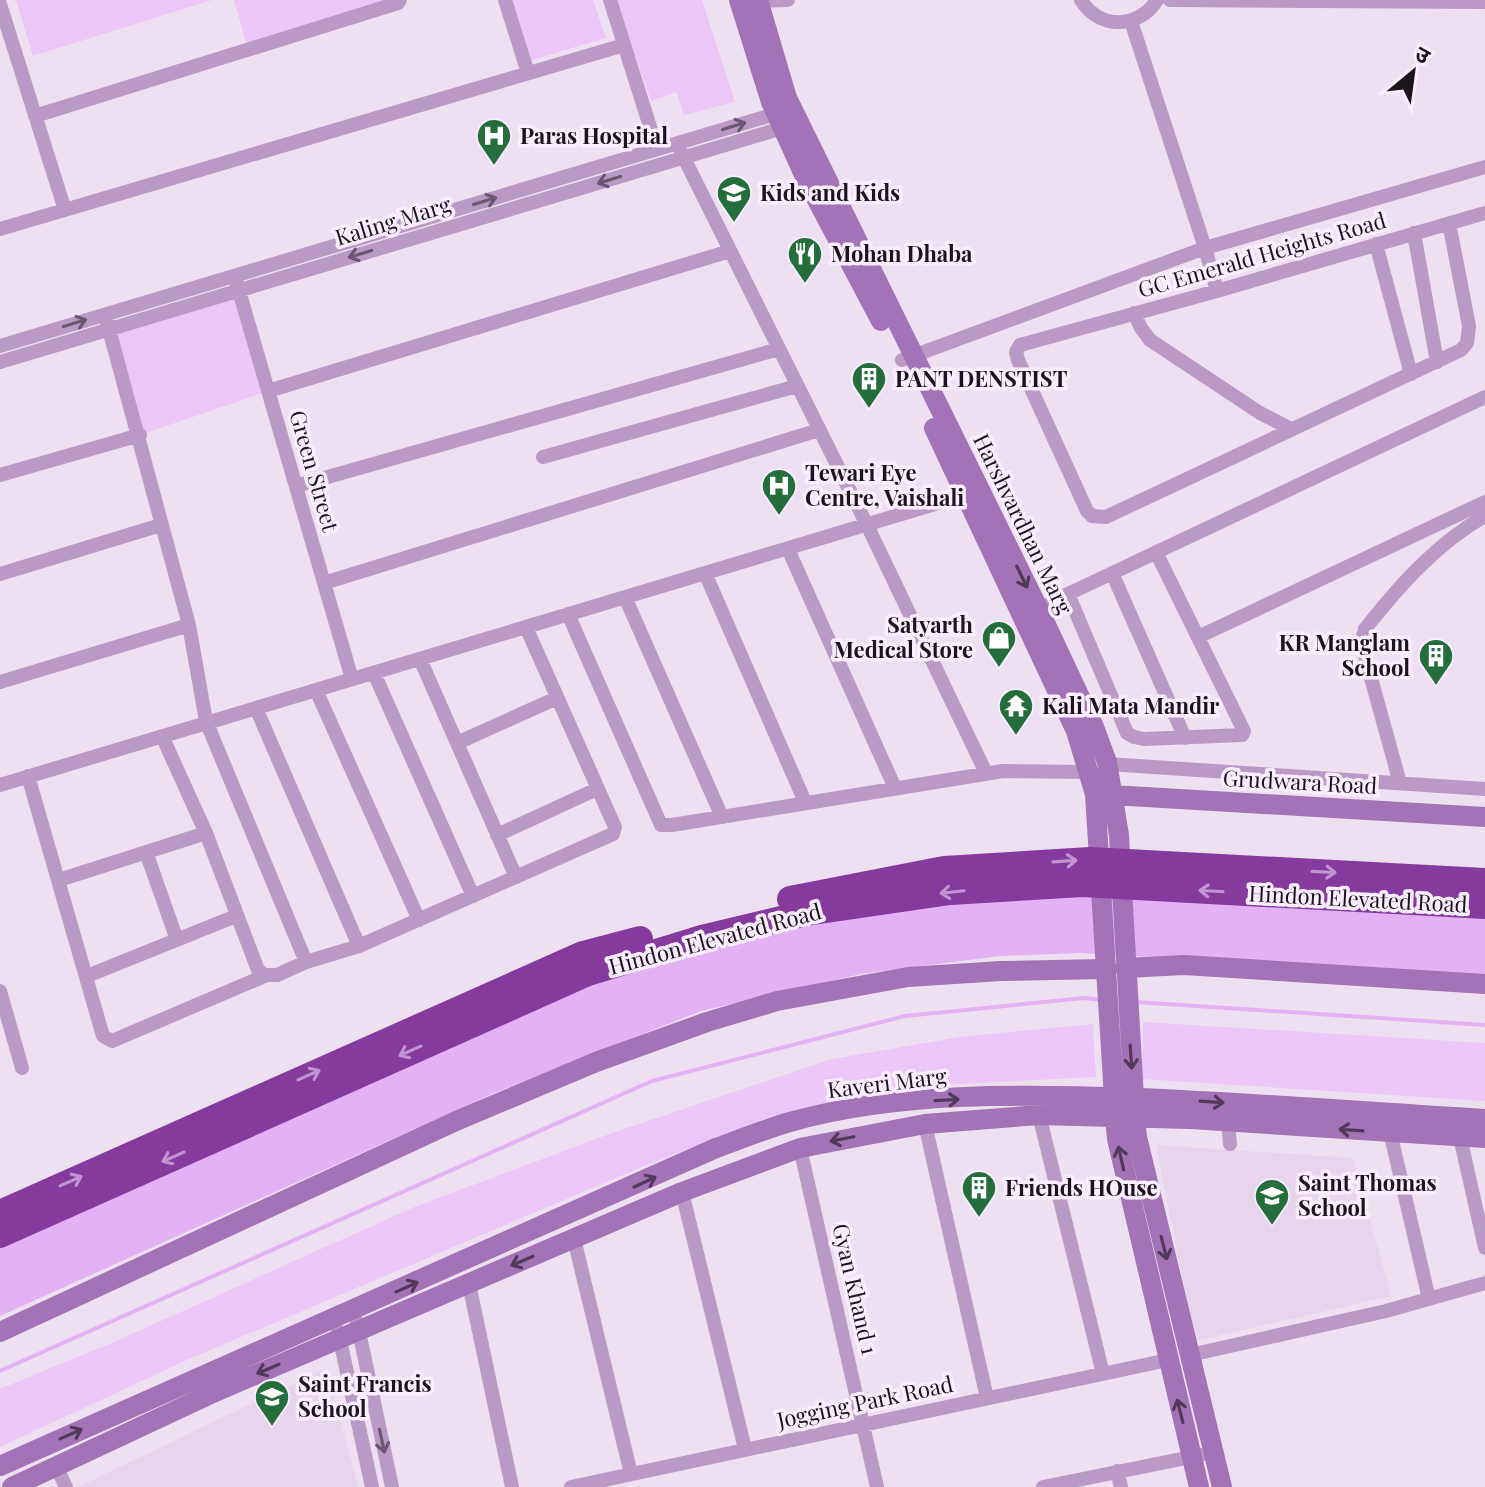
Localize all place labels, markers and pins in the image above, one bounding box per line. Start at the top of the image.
hospital icon: Paras Hospital [475,117,513,167]
place label: Paras Hospital [520,120,668,150]
school or university icon: Kids and Kids [715,174,753,224]
place label: Kids and Kids [760,177,900,207]
restaurant icon: Mohan Dhaba [786,235,824,285]
place label: Mohan Dhaba [831,238,973,268]
building icon: PANT DENSTIST [850,360,888,410]
place label: PANT DENSTIST [895,363,1068,393]
place label: Tewari Eye Centre, Vaishali [805,457,964,512]
hospital icon: Tewari Eye Centre, Vaishali [760,467,798,517]
place label: Satyarth Medical Store [834,609,974,664]
shop icon: Satyarth Medical Store [980,619,1018,669]
place label: KR Manglam School [1279,627,1410,682]
building icon: KR Manglam School [1417,637,1455,687]
temple icon: Kali Mata Mandir [997,687,1035,737]
place label: Kali Mata Mandir [1042,690,1220,720]
place label: Saint Thomas School [1298,1167,1437,1222]
building icon: Friends HOuse [960,1169,998,1219]
place label: Friends HOuse [1005,1172,1158,1202]
school or university icon: Saint Thomas School [1253,1177,1291,1227]
place label: Saint Francis School [298,1368,432,1423]
school or university icon: Saint Francis School [253,1378,291,1428]

